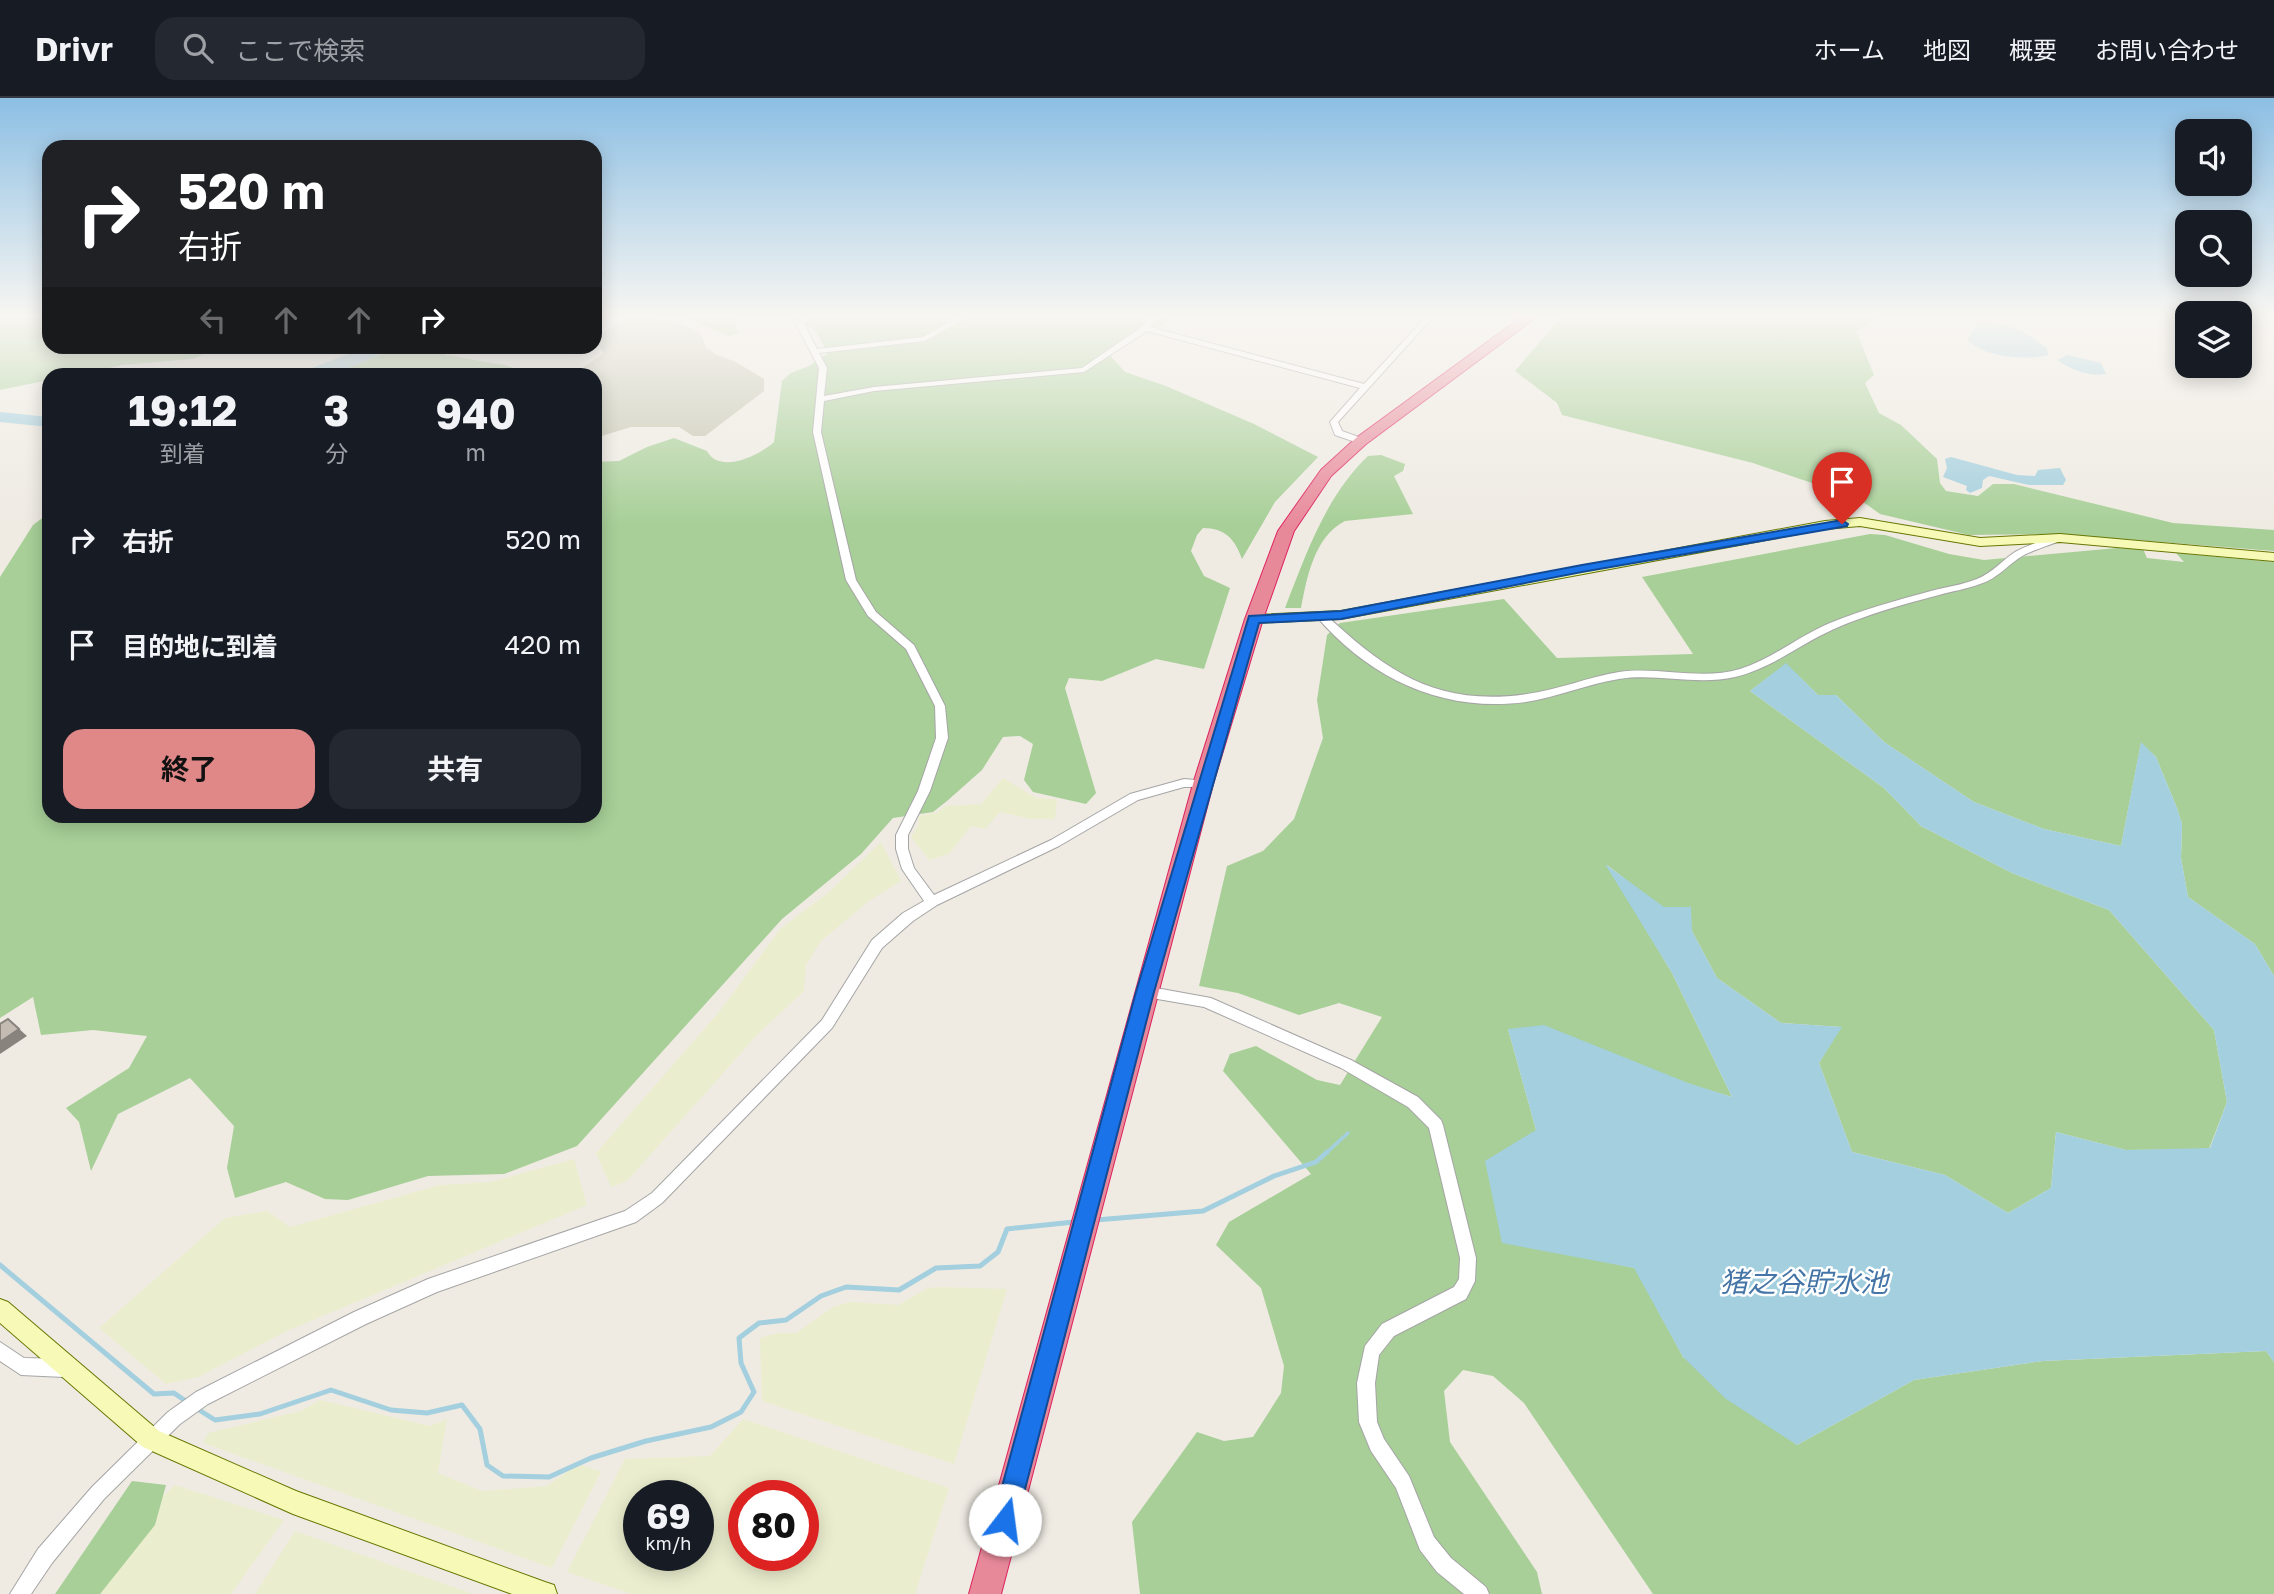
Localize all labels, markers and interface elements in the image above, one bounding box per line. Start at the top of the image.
search box [155,17,645,80]
text: Drivr [35,29,113,68]
icon: search [179,29,217,67]
text: ここで検索 [235,35,365,66]
text: ホーム [1814,35,1885,64]
text: 地図 [1923,35,1971,64]
text: 概要 [2009,35,2057,64]
text: お問い合わせ [2095,35,2239,64]
map controls [2175,119,2252,378]
button: sound [2175,119,2252,196]
text: 520 m [178,161,325,220]
icon: right [63,168,154,259]
button: search [2175,210,2252,287]
text: 右折 [178,227,242,265]
icon: left [194,301,232,339]
icon: ahead [267,301,305,339]
icon: ahead [340,301,378,339]
icon: right [413,301,451,339]
button: layers [2175,301,2252,378]
text: 19:12 [128,385,237,435]
text: 3 [324,385,349,435]
text: 940 [435,388,516,438]
text: m [465,438,486,466]
text: 到着 [160,439,206,467]
text: 分 [325,439,348,467]
pin [1812,452,1872,524]
icon: arrive [1823,463,1861,501]
icon: right [63,521,101,559]
text: 520 m [505,524,581,555]
text: 右折 [122,526,174,557]
icon: arrive [63,626,101,664]
text: 420 m [504,629,581,660]
text: 目的地に到着 [122,631,278,662]
button: 終了 [63,729,315,809]
button: 共有 [329,729,581,809]
water label: 猪之谷貯水池 [1720,1265,1891,1298]
speed limit sign: 80 [728,1480,819,1571]
position arrow [968,1483,1042,1557]
text: 69 [646,1495,691,1537]
text: km/h [646,1532,691,1554]

